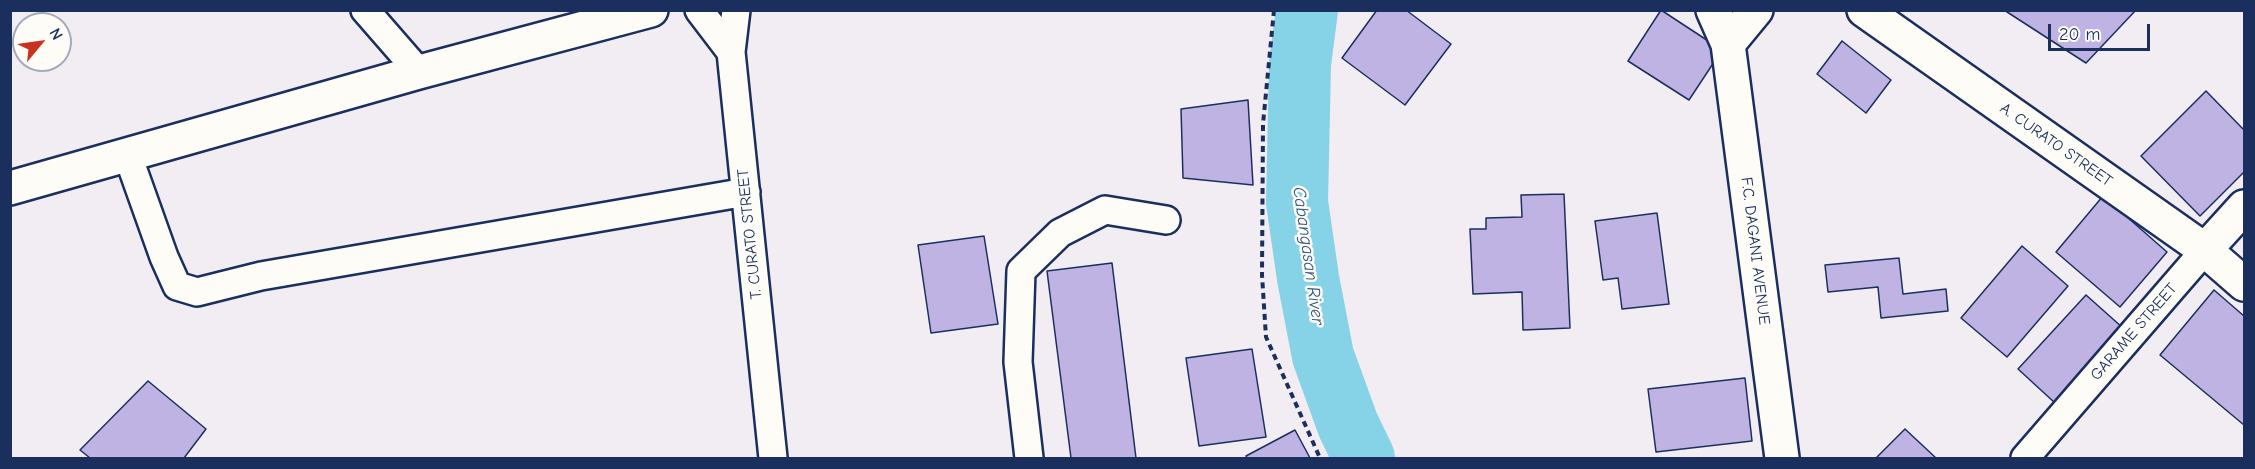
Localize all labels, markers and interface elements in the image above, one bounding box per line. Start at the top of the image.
north arrow [12,12,72,72]
scale bar [2051,12,2153,50]
text: 20 m [2059,24,2100,45]
text: N [46,25,66,43]
street label: A. CURATO STREET [1996,99,2116,191]
street label: T. CURATO STREET [734,168,766,300]
street label: F.C. DAGANI AVENUE [1736,176,1774,326]
water label: Cabangasan River [1288,186,1328,326]
street label: GARAME STREET [2087,280,2181,384]

